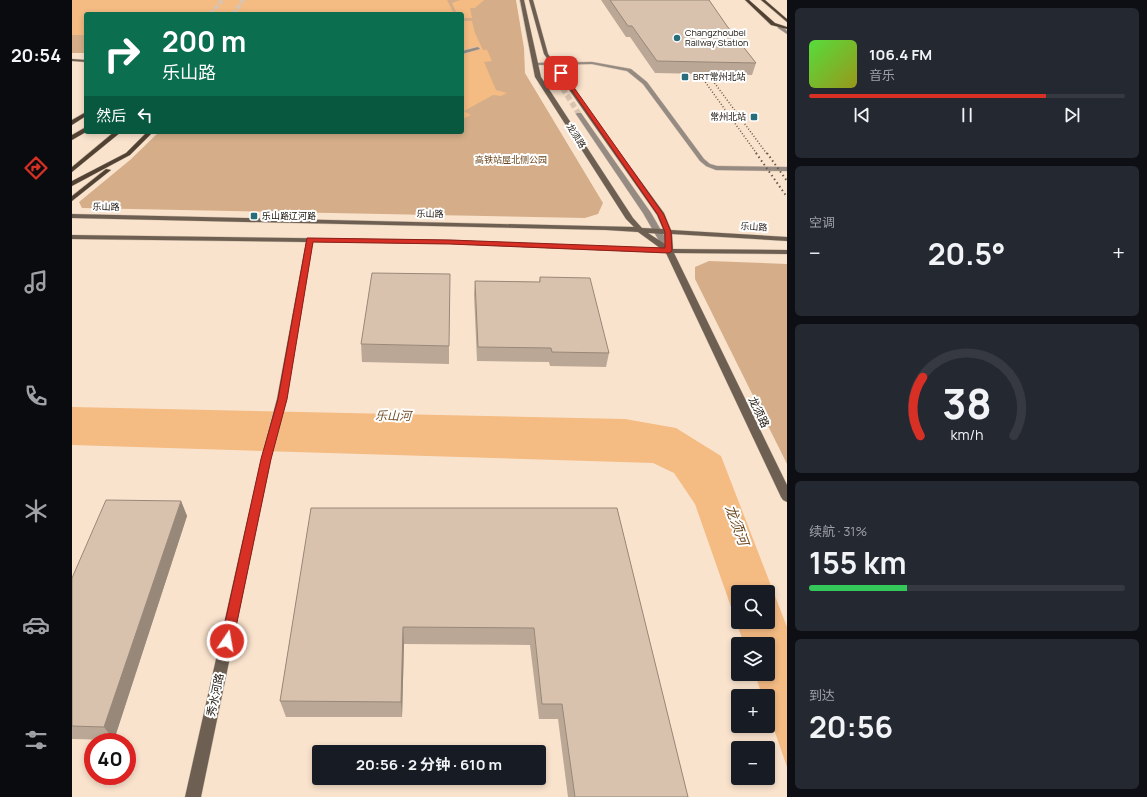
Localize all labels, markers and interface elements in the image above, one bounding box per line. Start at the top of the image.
text: 200 m [162,22,246,60]
place label: Changzhoubei Railway Station [685,26,748,49]
icon: right [96,28,148,80]
marker: Changzhoubei Railway Station [672,33,682,43]
text: 20:54 [11,43,61,67]
text: 106.4 FM [869,44,932,65]
pin [544,56,578,90]
text: 乐山路 [162,60,216,84]
icon: arrive [550,62,572,84]
text: 音乐 [869,66,895,84]
place label: BRT常州北站 [693,70,746,83]
marker: BRT常州北站 [680,72,690,82]
icon: left [134,104,156,126]
icon: previous [851,104,873,126]
icon: pause [956,104,978,126]
icon: next [1061,104,1083,126]
text: 然后 [96,105,126,126]
place label: 常州北站 [710,110,746,123]
marker: 常州北站 [749,112,759,122]
street label: 龙须路 [564,121,589,151]
park label: 高铁站屋北侧公园 [475,153,547,166]
icon: directions [22,154,50,182]
street label: 乐山路 [92,200,120,213]
street label: 乐山路 [416,207,444,220]
place label: 乐山路辽河路 [262,209,316,222]
marker: 乐山路辽河路 [249,211,259,221]
text: 空调 [809,213,835,231]
street label: 乐山路 [740,219,768,234]
text: 20.5° [928,233,1006,274]
text: − [809,238,821,268]
text: + [1112,238,1125,268]
icon: music [22,268,50,296]
text: 38 [942,375,992,431]
icon: phone [22,382,50,410]
street label: 龙须路 [745,394,773,430]
water label: 乐山河 [375,407,413,424]
text: km/h [950,425,984,444]
icon: climate [22,497,50,525]
water label: 龙须河 [721,502,755,551]
text: 续航 · 31% [809,522,867,540]
text: 155 km [809,542,906,583]
map controls [731,585,775,785]
button: search [731,585,775,629]
icon: car [22,611,50,639]
position arrow [206,620,248,662]
button: layers [731,637,775,681]
street label: 秀水河路 [203,672,226,718]
text: 到达 [809,686,835,704]
button: + [731,689,775,733]
text: 20:56 [809,706,893,747]
icon: filters [22,726,50,754]
speed limit sign: 40 [84,733,136,785]
button: − [731,741,775,785]
text: 20:56 · 2 分钟 · 610 m [356,754,502,775]

